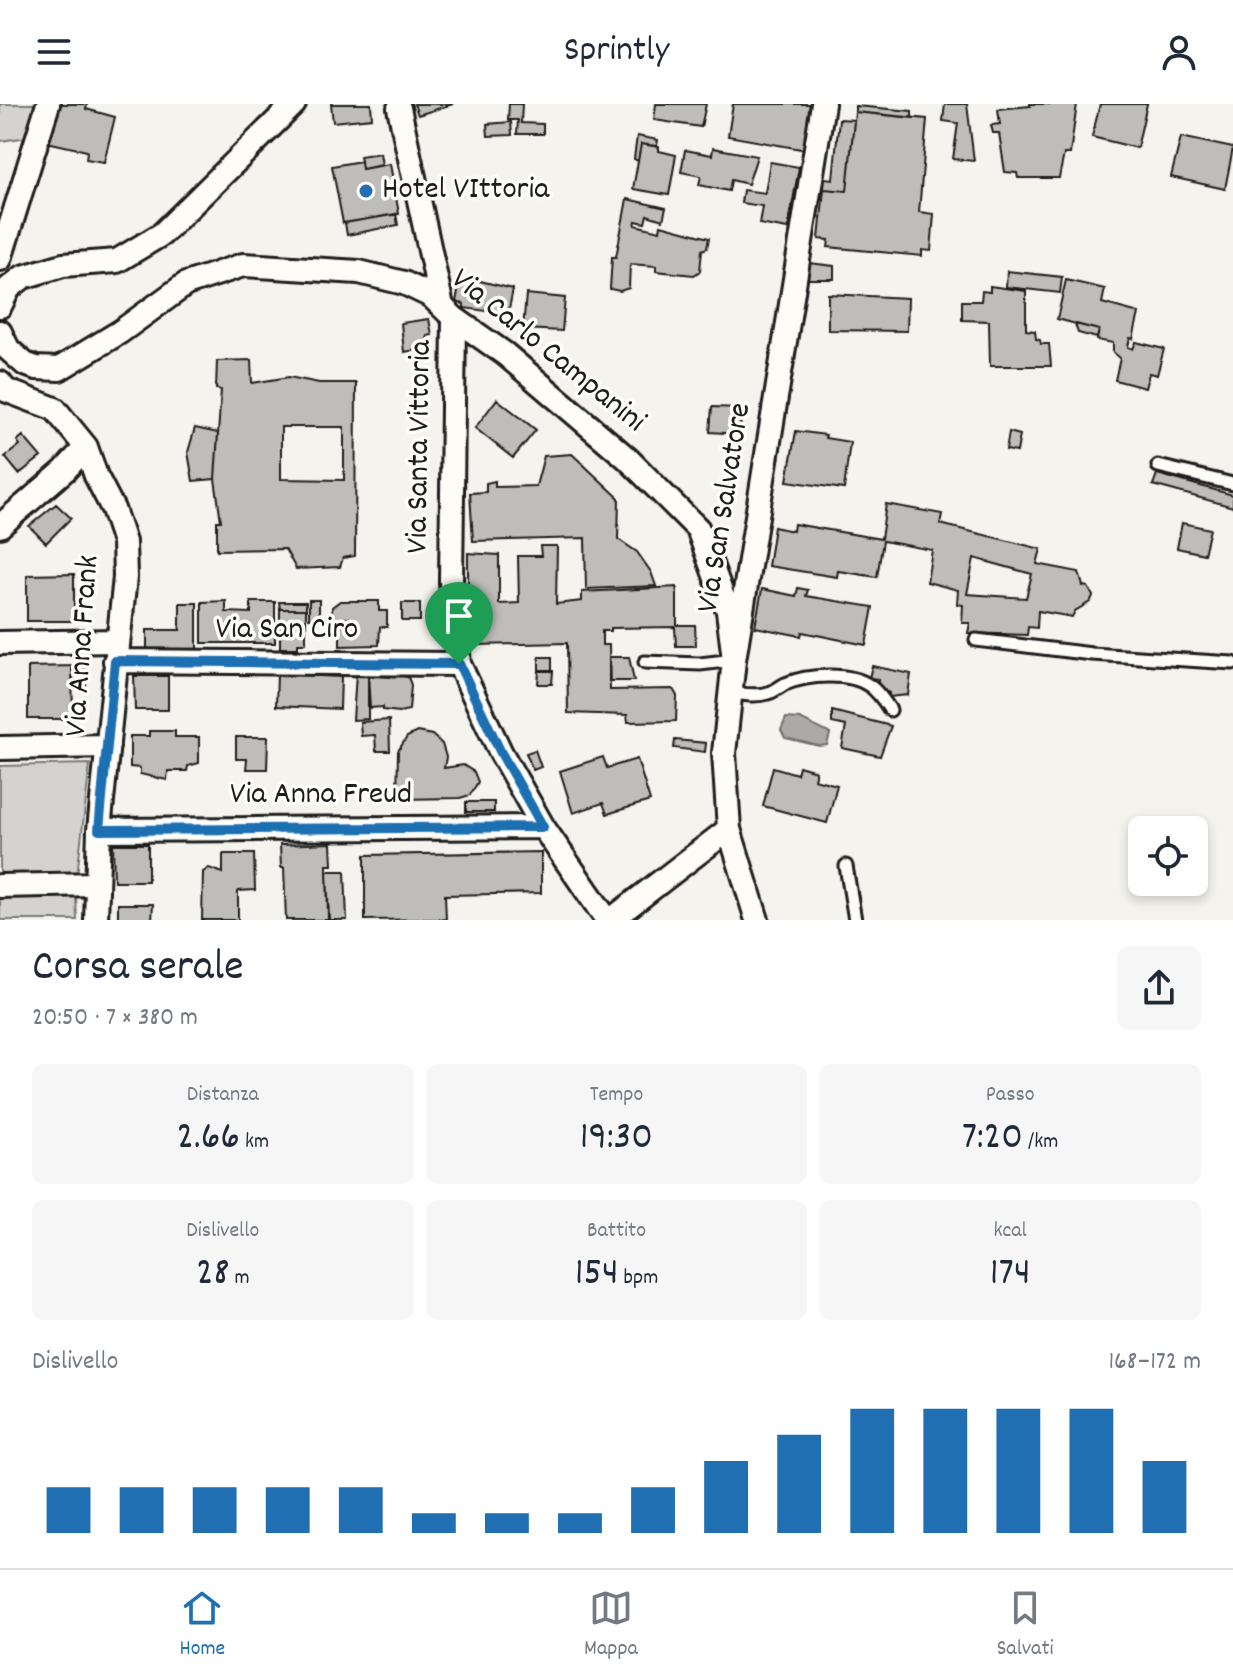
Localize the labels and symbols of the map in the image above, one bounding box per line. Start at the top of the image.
place label: Hotel VIttoria [382,168,550,214]
marker: Hotel VIttoria [357,182,375,200]
street label: Via Carlo Campanini [440,259,655,445]
street label: Via Santa Vittoria [396,339,446,554]
street label: Via San Salvatore [687,400,765,616]
street label: Via Anna Frank [55,554,113,738]
pin [425,582,493,664]
street label: Via San Ciro [216,608,358,654]
street label: Via Anna Freud [230,773,412,819]

